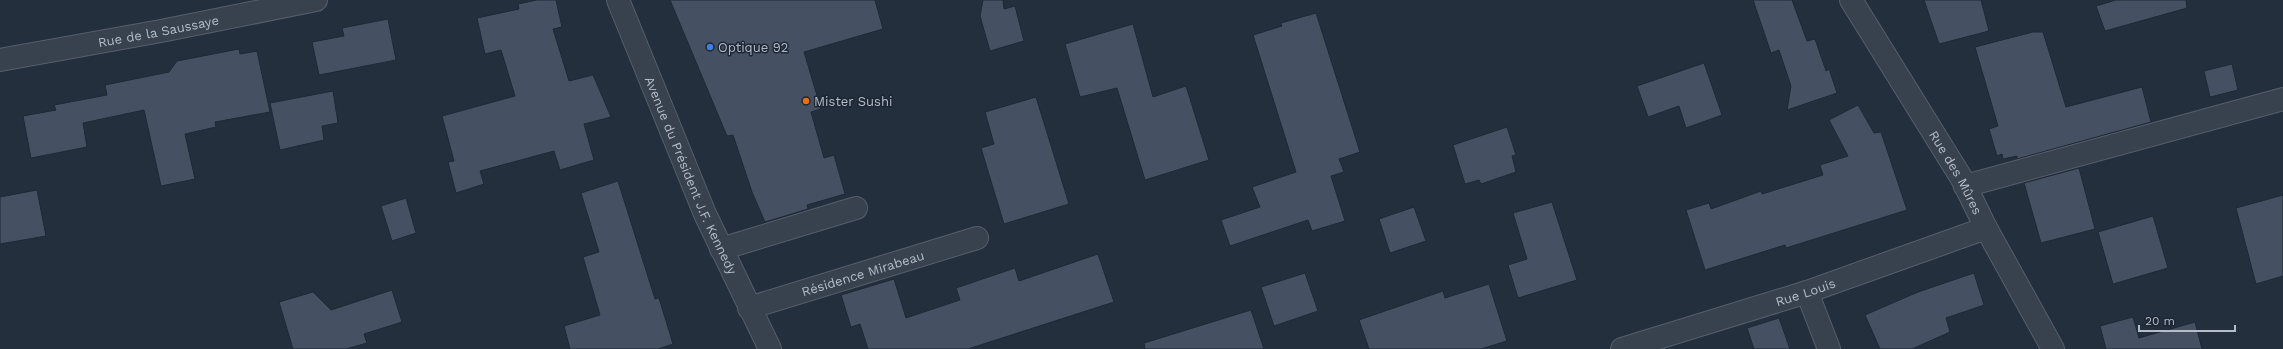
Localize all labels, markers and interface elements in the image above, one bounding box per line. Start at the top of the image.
street label: Rue de la Saussaye [97,12,220,50]
place label: Optique 92 [718,40,788,55]
marker: Optique 92 [705,42,715,52]
street label: Avenue du Président J.F. Kennedy [642,74,741,277]
place label: Mister Sushi [814,94,892,109]
marker: Mister Sushi [801,96,811,106]
street label: Rue des Mûres [1926,128,1986,217]
street label: Résidence Mirabeau [800,247,926,299]
street label: Rue Louis [1774,275,1837,309]
scale bar [2139,307,2235,333]
text: 20 m [2145,314,2175,328]

